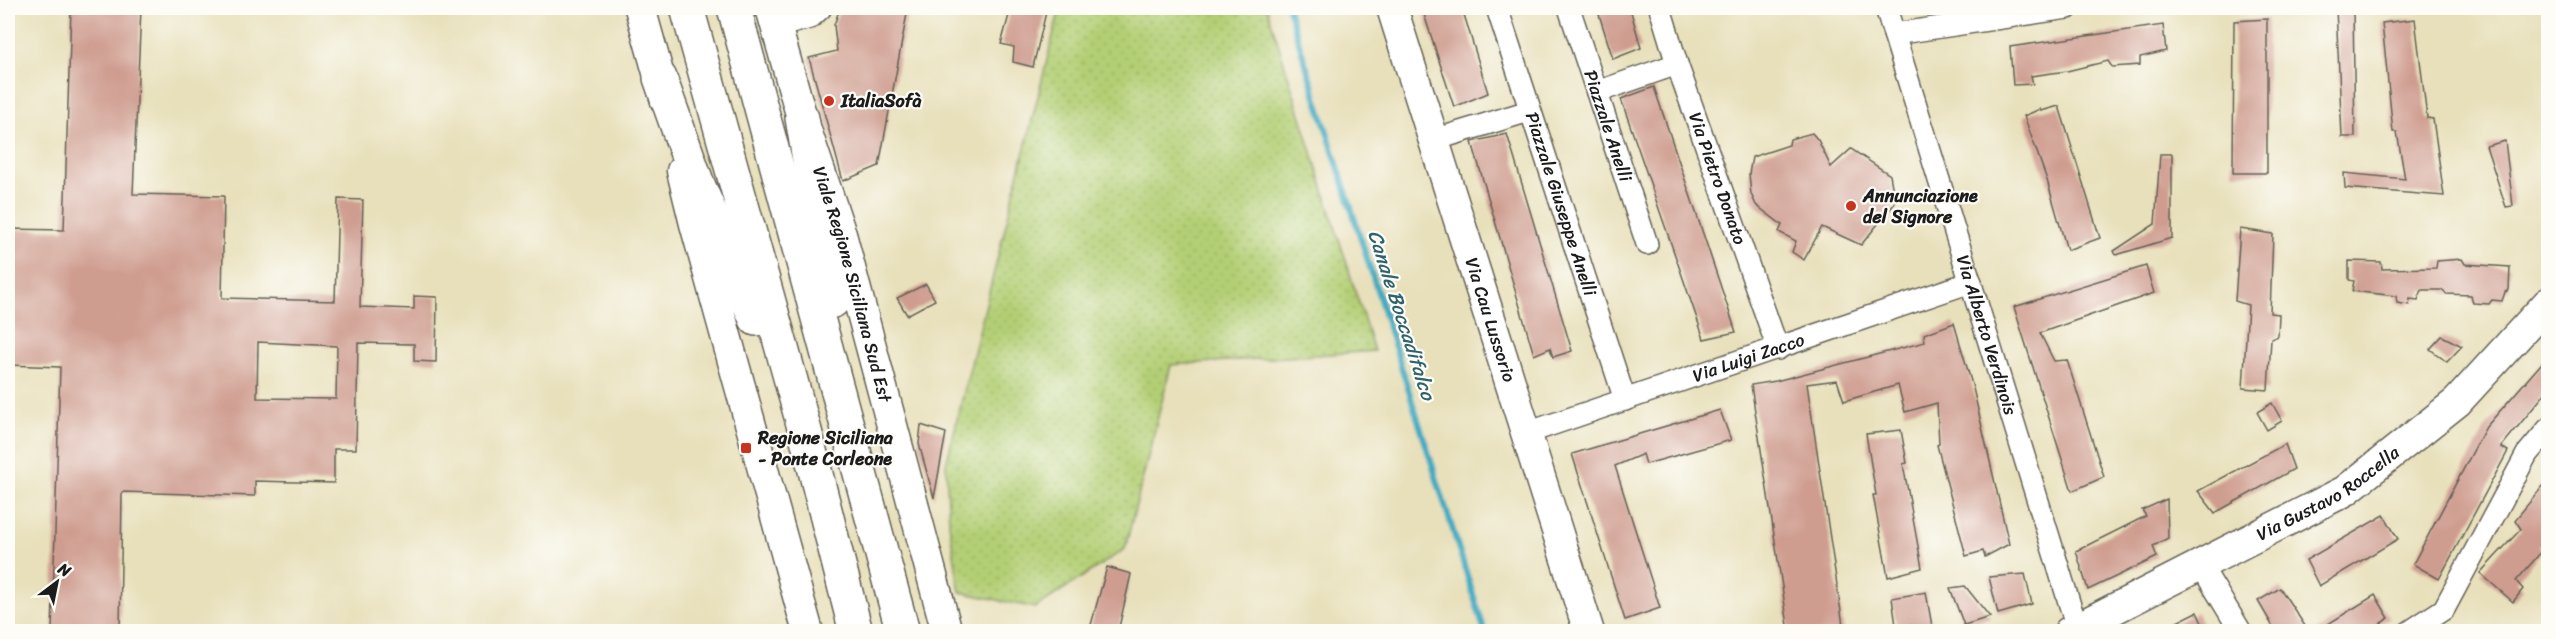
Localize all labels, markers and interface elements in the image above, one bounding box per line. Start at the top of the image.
street label: Piazzale Anelli [1574,66,1642,187]
place label: ItaliaSofà [840,85,921,117]
marker: ItaliaSofà [822,94,836,108]
street label: Piazzale Giuseppe Anelli [1516,108,1606,301]
street label: Via Pietro Donato [1679,108,1756,249]
street label: Viale Regione Siciliana Sud Est [803,162,901,406]
place label: Annunciazione del Signore [1862,180,1978,233]
marker: Annunciazione del Signore [1844,199,1858,213]
water label: Canale Boccadifalco [1357,225,1446,407]
street label: Via Alberto Verdinois [1947,251,2027,420]
street label: Via Cau Lussorio [1456,253,1525,386]
street label: Via Luigi Zacco [1688,324,1809,392]
place label: Regione Siciliana - Ponte Corleone [757,422,894,475]
street label: Via Gustavo Roccella [2250,437,2407,550]
marker: Regione Siciliana - Ponte Corleone [739,441,753,455]
north arrow [27,552,87,612]
text: N [51,554,78,585]

